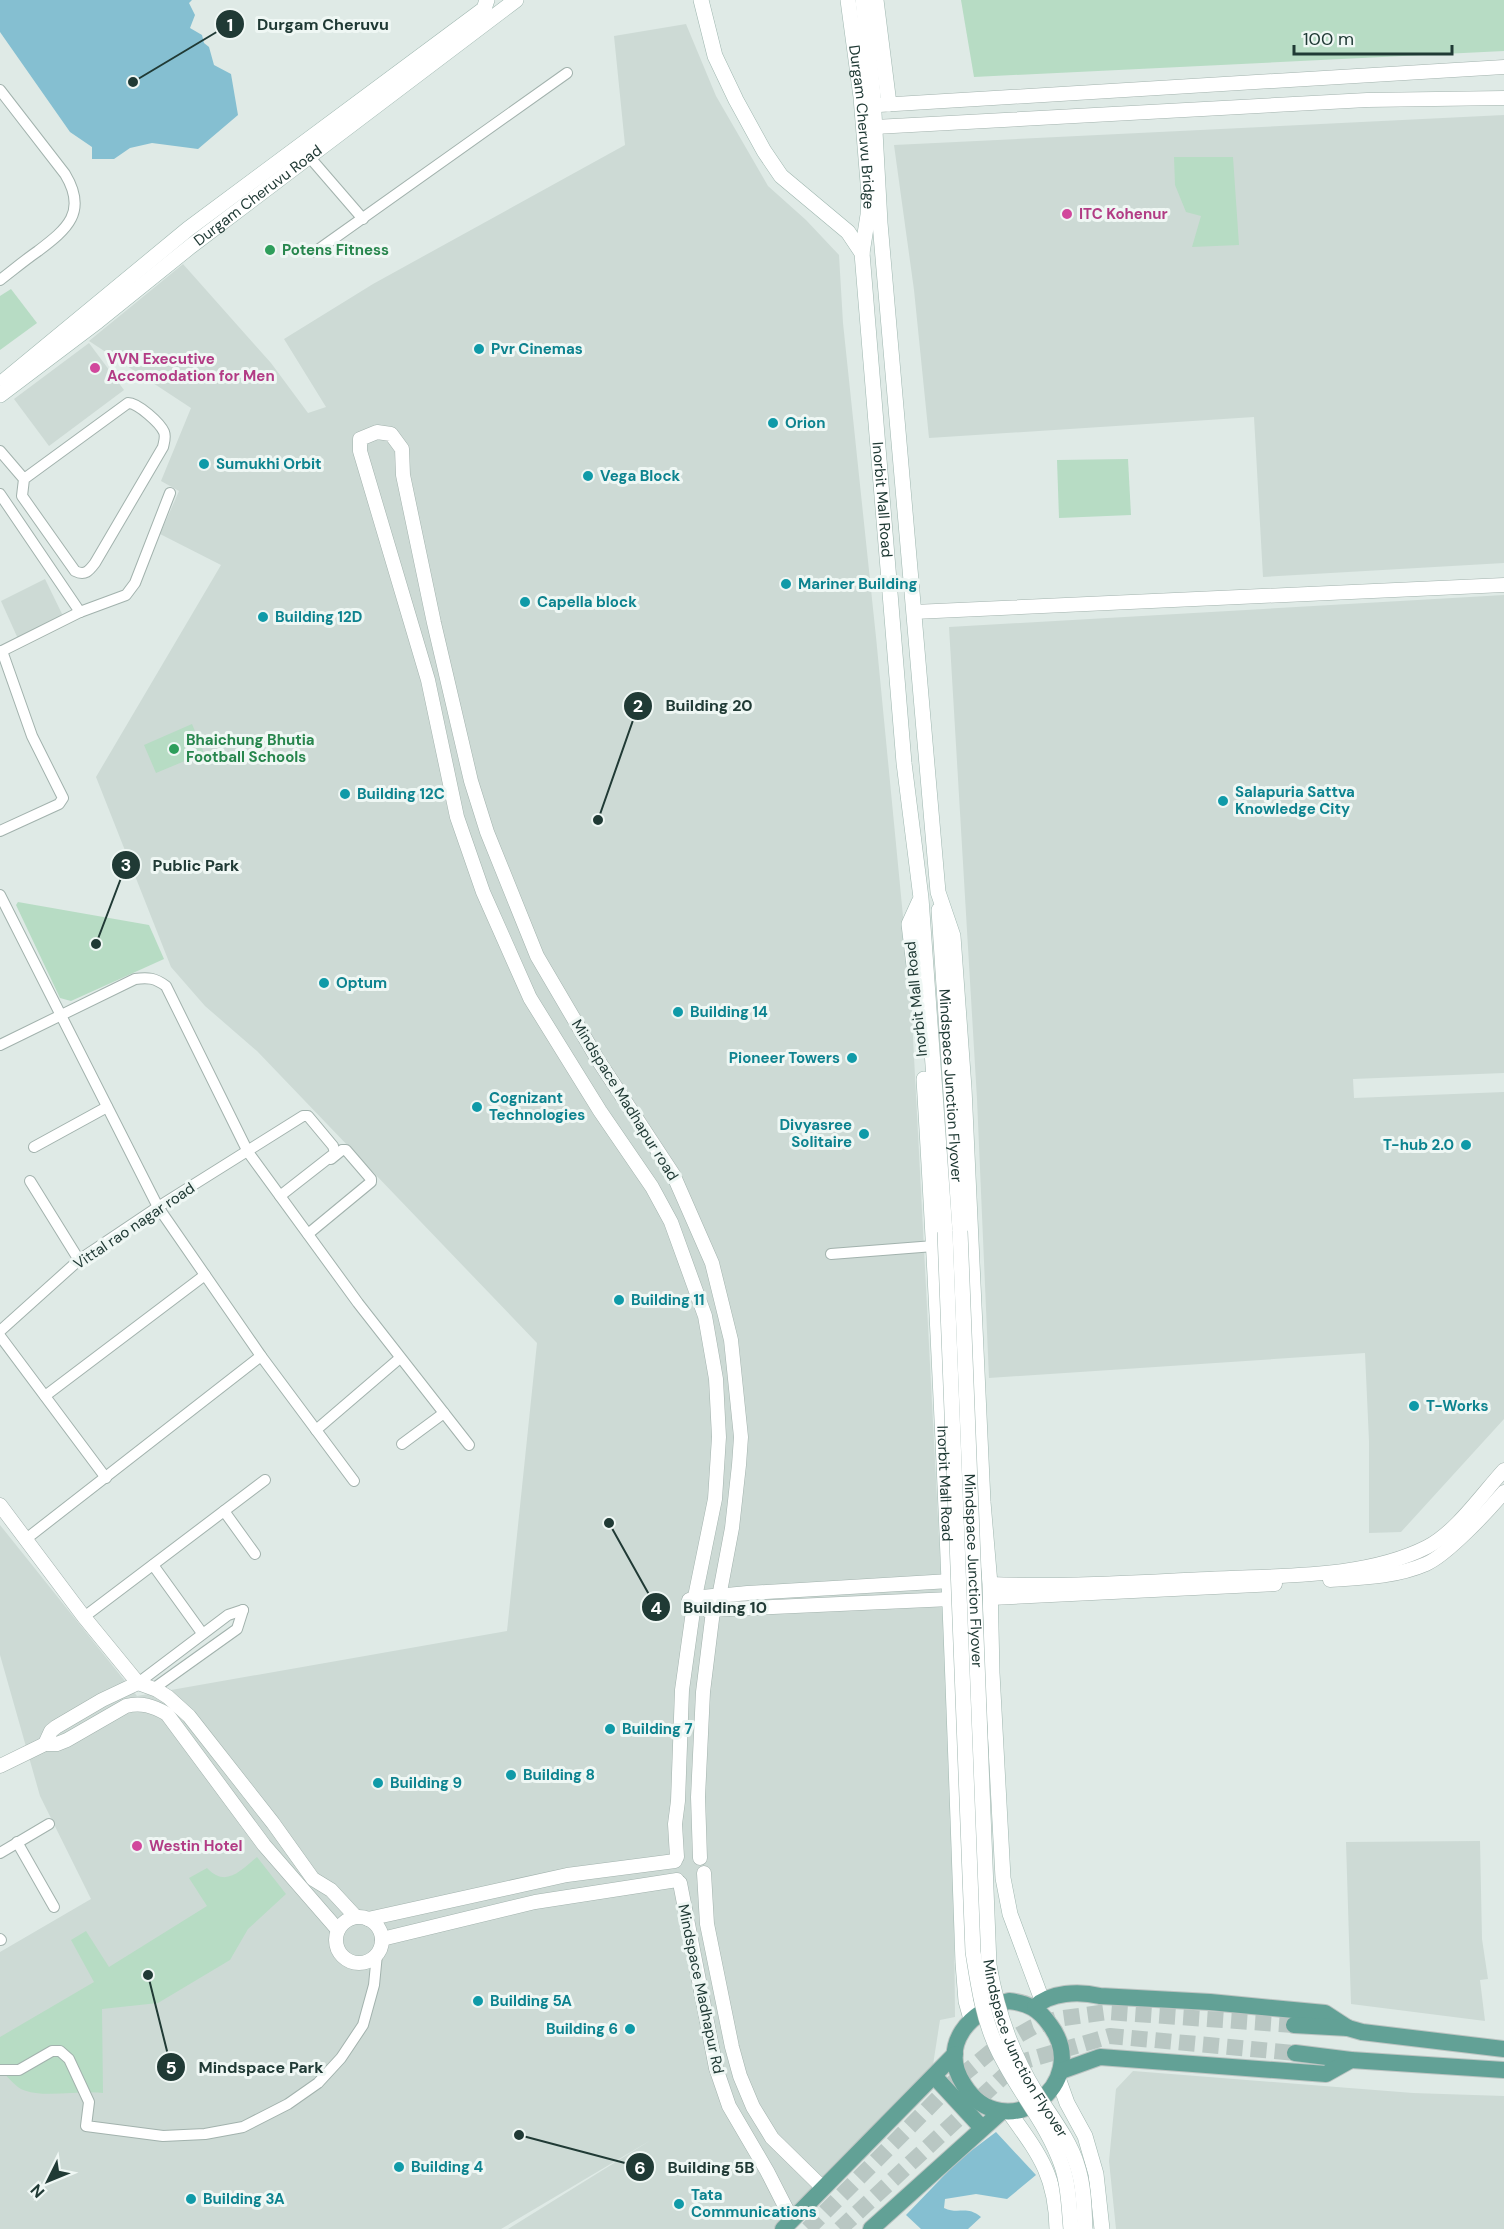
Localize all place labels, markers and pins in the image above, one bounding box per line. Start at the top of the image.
callout: Durgam Cheruvu [215,7,401,41]
place label: ITC Kohenur [1079,204,1168,224]
marker: ITC Kohenur [1060,207,1074,221]
place label: Potens Fitness [282,240,389,260]
marker: Potens Fitness [263,243,277,257]
place label: Pvr Cinemas [491,339,583,359]
marker: Pvr Cinemas [472,342,486,356]
place label: VVN Executive Accomodation for Men [107,349,275,386]
marker: VVN Executive Accomodation for Men [88,361,102,375]
place label: Orion [785,413,825,433]
marker: Orion [766,416,780,430]
place label: Sumukhi Orbit [216,454,322,474]
marker: Sumukhi Orbit [197,457,211,471]
place label: Vega Block [600,466,681,486]
marker: Vega Block [581,469,595,483]
place label: Mariner Building [798,574,917,594]
marker: Mariner Building [779,577,793,591]
place label: Capella block [537,592,637,612]
marker: Capella block [518,595,532,609]
place label: Building 12D [275,607,362,627]
marker: Building 12D [256,610,270,624]
callout: Building 20 [623,689,765,723]
place label: Bhaichung Bhutia Football Schools [186,730,315,767]
marker: Bhaichung Bhutia Football Schools [167,742,181,756]
place label: Salapuria Sattva Knowledge City [1235,782,1355,819]
place label: Building 12C [357,784,445,804]
marker: Building 12C [338,787,352,801]
marker: Salapuria Sattva Knowledge City [1216,794,1230,808]
callout: Public Park [111,848,251,882]
place label: Optum [336,973,387,993]
marker: Optum [317,976,331,990]
place label: Building 14 [690,1002,768,1022]
marker: Building 14 [671,1005,685,1019]
place label: Pioneer Towers [729,1048,840,1068]
marker: Pioneer Towers [845,1051,859,1065]
place label: Cognizant Technologies [489,1088,585,1125]
marker: Cognizant Technologies [470,1100,484,1114]
place label: Divyasree Solitaire [780,1115,852,1152]
marker: Divyasree Solitaire [857,1127,871,1141]
place label: T-hub 2.0 [1383,1135,1454,1155]
marker: T-hub 2.0 [1459,1138,1473,1152]
place label: Building 11 [631,1290,705,1310]
marker: Building 11 [612,1293,626,1307]
place label: T-Works [1426,1396,1488,1416]
marker: T-Works [1407,1399,1421,1413]
callout: Building 10 [641,1590,779,1624]
place label: Building 7 [622,1719,693,1739]
marker: Building 7 [603,1722,617,1736]
place label: Building 8 [523,1765,595,1785]
marker: Building 8 [504,1768,518,1782]
place label: Building 9 [390,1773,462,1793]
marker: Building 9 [371,1776,385,1790]
place label: Westin Hotel [149,1836,243,1856]
marker: Westin Hotel [130,1839,144,1853]
place label: Building 5A [490,1991,572,2011]
marker: Building 5A [471,1994,485,2008]
place label: Building 6 [546,2019,618,2039]
marker: Building 6 [623,2022,637,2036]
callout: Mindspace Park [156,2050,335,2084]
callout: Building 5B [625,2150,766,2184]
place label: Building 4 [411,2157,484,2177]
marker: Building 4 [392,2160,406,2174]
place label: Tata Communications [691,2185,817,2222]
place label: Building 3A [203,2189,285,2209]
marker: Building 3A [184,2192,198,2206]
marker: Tata Communications [672,2197,686,2211]

